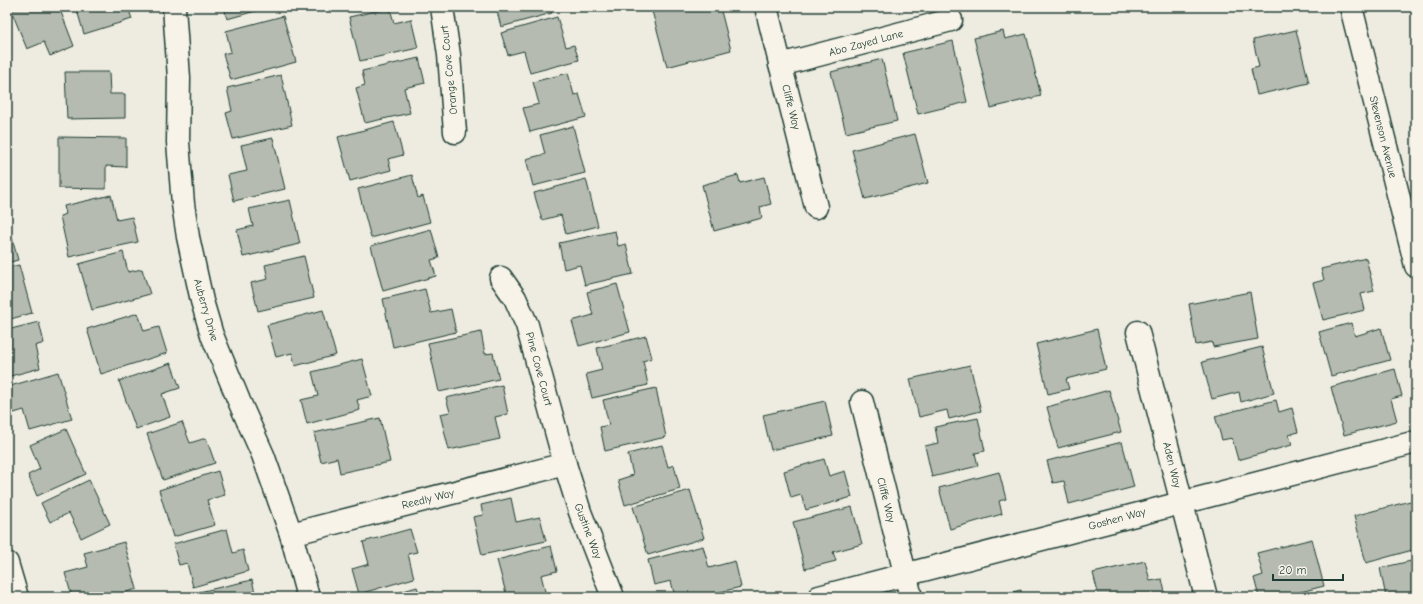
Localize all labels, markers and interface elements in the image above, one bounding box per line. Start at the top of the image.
street label: Orange Cove Court [438,24,460,115]
street label: Abo Zayed Lane [828,27,905,59]
street label: Cliffe Way [779,83,803,131]
street label: Stevenson Avenue [1367,95,1400,180]
street label: Auberry Drive [191,277,221,343]
street label: Pine Cove Court [523,331,555,408]
street label: Aden Way [1160,441,1184,489]
street label: Cliffe Way [874,476,898,524]
street label: Reedly Way [400,486,456,512]
street label: Gustine Way [571,501,605,561]
street label: Goshen Way [1087,505,1147,533]
scale bar [1273,556,1343,582]
text: 20 m [1279,563,1307,577]

